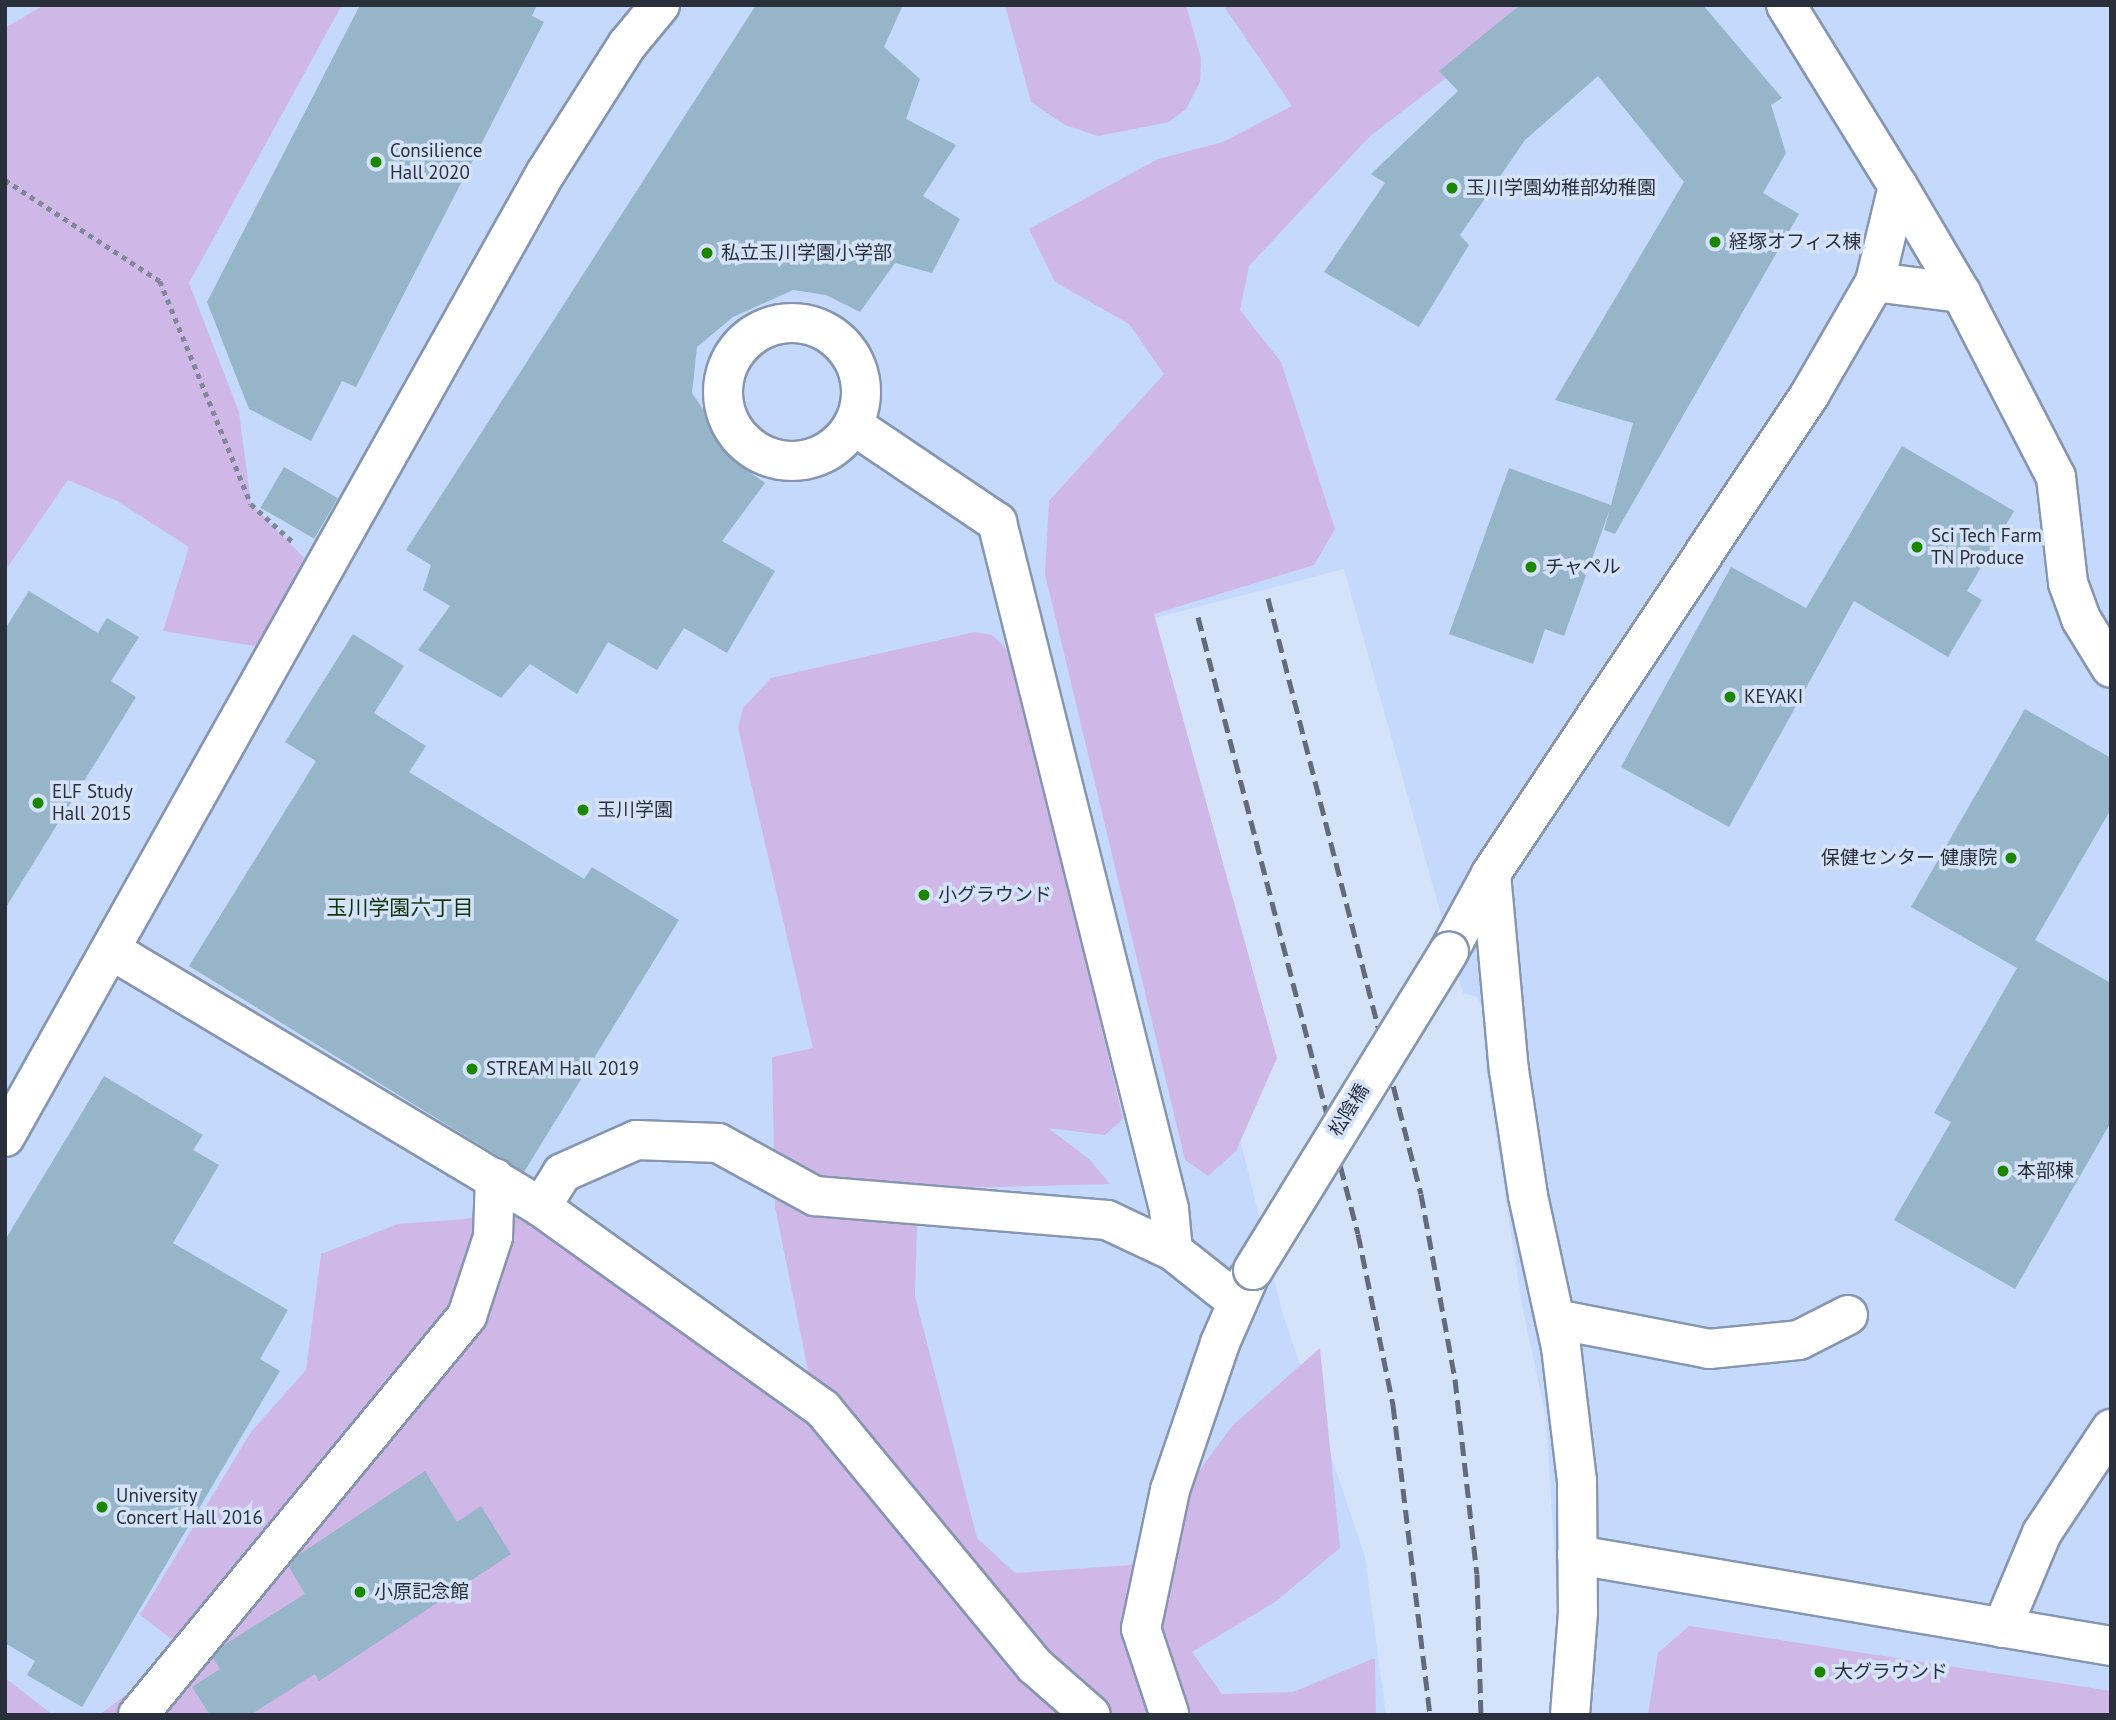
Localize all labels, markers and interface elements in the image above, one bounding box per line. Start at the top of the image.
place label: Consilience Hall 2020 [390,140,482,184]
marker: Consilience Hall 2020 [368,154,384,170]
place label: 玉川学園幼稚部幼稚園 [1466,177,1656,199]
marker: 玉川学園幼稚部幼稚園 [1444,180,1460,196]
place label: 経塚オフィス棟 [1729,231,1862,253]
marker: 経塚オフィス棟 [1707,234,1723,250]
place label: 私立玉川学園小学部 [721,242,892,264]
marker: 私立玉川学園小学部 [699,245,715,261]
place label: Sci Tech Farm TN Produce [1931,525,2043,569]
marker: Sci Tech Farm TN Produce [1909,539,1925,555]
place label: チャペル [1545,556,1621,578]
marker: チャペル [1523,559,1539,575]
place label: KEYAKI [1744,686,1803,708]
marker: KEYAKI [1722,689,1738,705]
place label: ELF Study Hall 2015 [52,781,133,825]
marker: ELF Study Hall 2015 [30,795,46,811]
place label: 玉川学園 [597,799,673,821]
marker: 玉川学園 [575,802,591,818]
place label: 保健センター 健康院 [1821,847,1997,869]
marker: 保健センター 健康院 [2003,850,2019,866]
place label: 小グラウンド [938,884,1052,906]
marker: 小グラウンド [916,887,932,903]
district label: 玉川学園六丁目 [327,895,473,921]
place label: STREAM Hall 2019 [486,1058,639,1080]
marker: STREAM Hall 2019 [464,1061,480,1077]
street label: 松陰橋 [1324,1080,1374,1140]
place label: 本部棟 [2017,1160,2074,1182]
marker: 本部棟 [1995,1163,2011,1179]
place label: University Concert Hall 2016 [116,1485,263,1529]
marker: University Concert Hall 2016 [94,1499,110,1515]
place label: 小原記念館 [374,1581,469,1603]
marker: 小原記念館 [352,1584,368,1600]
place label: 大グラウンド [1834,1661,1948,1683]
marker: 大グラウンド [1812,1664,1828,1680]

